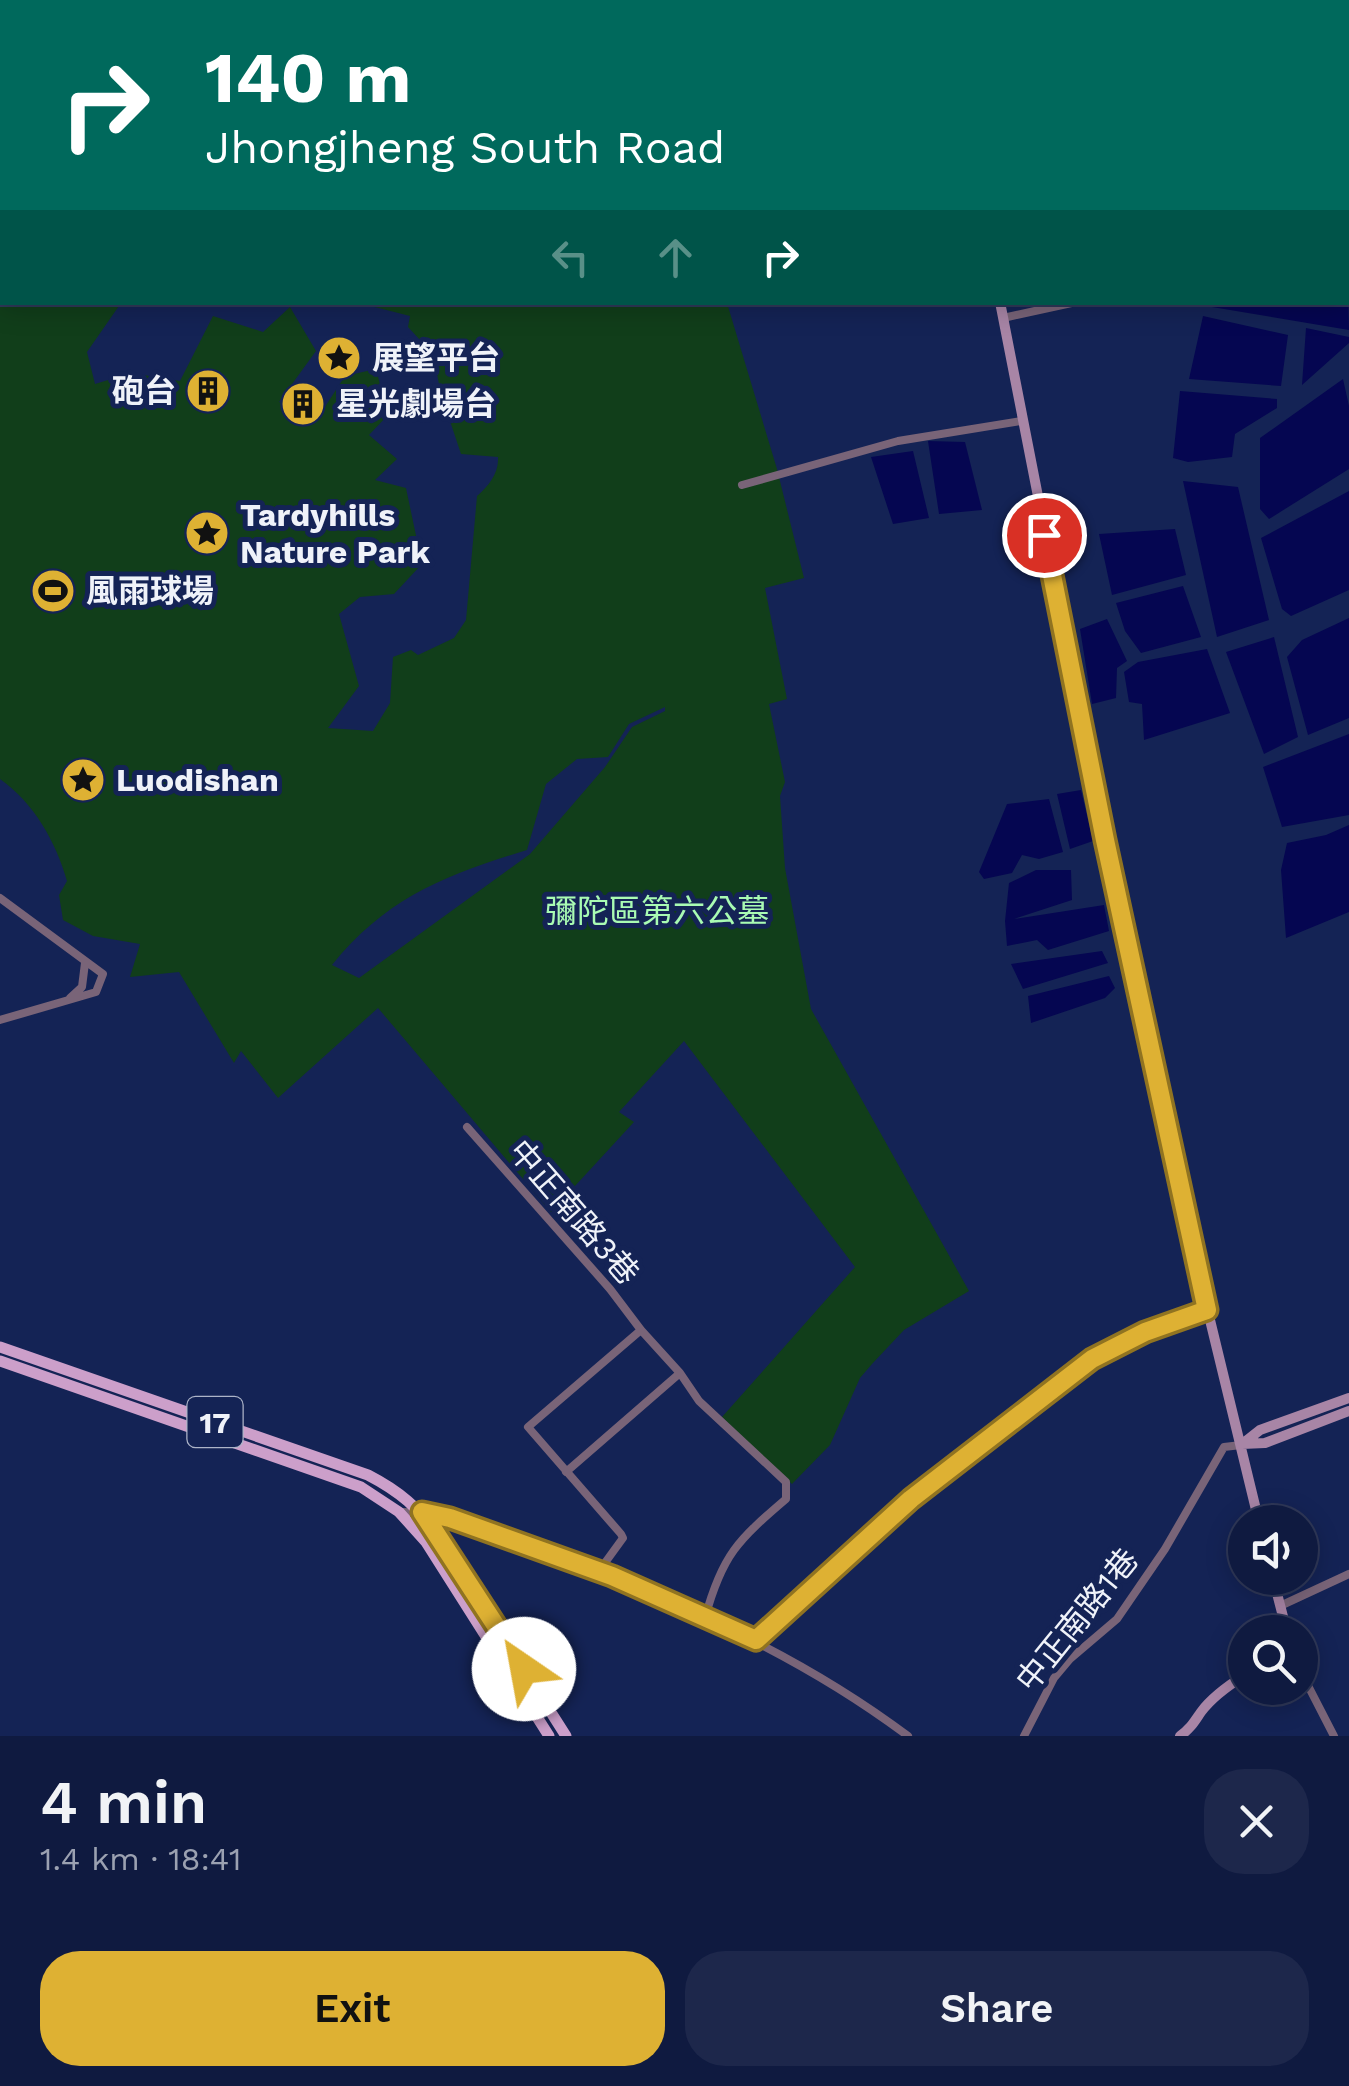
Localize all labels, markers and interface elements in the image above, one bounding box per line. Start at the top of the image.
text: 140 m [205,37,411,119]
icon: right [40,40,170,170]
text: Jhongjheng South Road [205,121,725,174]
icon: left [543,230,598,285]
icon: ahead [648,230,703,285]
icon: right [753,230,808,285]
place icon: 展望平台 [316,335,362,381]
place label: 展望平台 [372,339,500,377]
building icon: 砲台 [185,368,231,414]
place label: 砲台 [112,372,176,410]
building icon: 星光劇場台 [280,381,326,427]
place label: 星光劇場台 [336,385,496,423]
pin [1002,493,1087,578]
place label: Tardyhills Nature Park [240,496,430,571]
icon: arrive [1017,508,1072,563]
place icon: Tardyhills Nature Park [184,510,230,556]
sports icon: 風雨球場 [30,568,76,614]
place label: 風雨球場 [86,572,214,610]
place icon: Luodishan [60,757,106,803]
place label: Luodishan [116,761,279,799]
park label: 彌陀區第六公墓 [545,892,769,930]
street label: 中正南路3巷 [501,1132,647,1292]
road number: 17 [188,1397,242,1447]
map controls [1228,1505,1318,1705]
button: sound [1228,1505,1318,1595]
street label: 中正南路1巷 [1008,1541,1146,1699]
button: search [1228,1615,1318,1705]
position arrow [472,1617,576,1721]
text: 4 min [40,1767,207,1838]
button: close [1204,1769,1309,1874]
text: 1.4 km · 18:41 [40,1840,241,1878]
button: Exit [40,1951,665,2066]
button: Share [685,1951,1309,2066]

